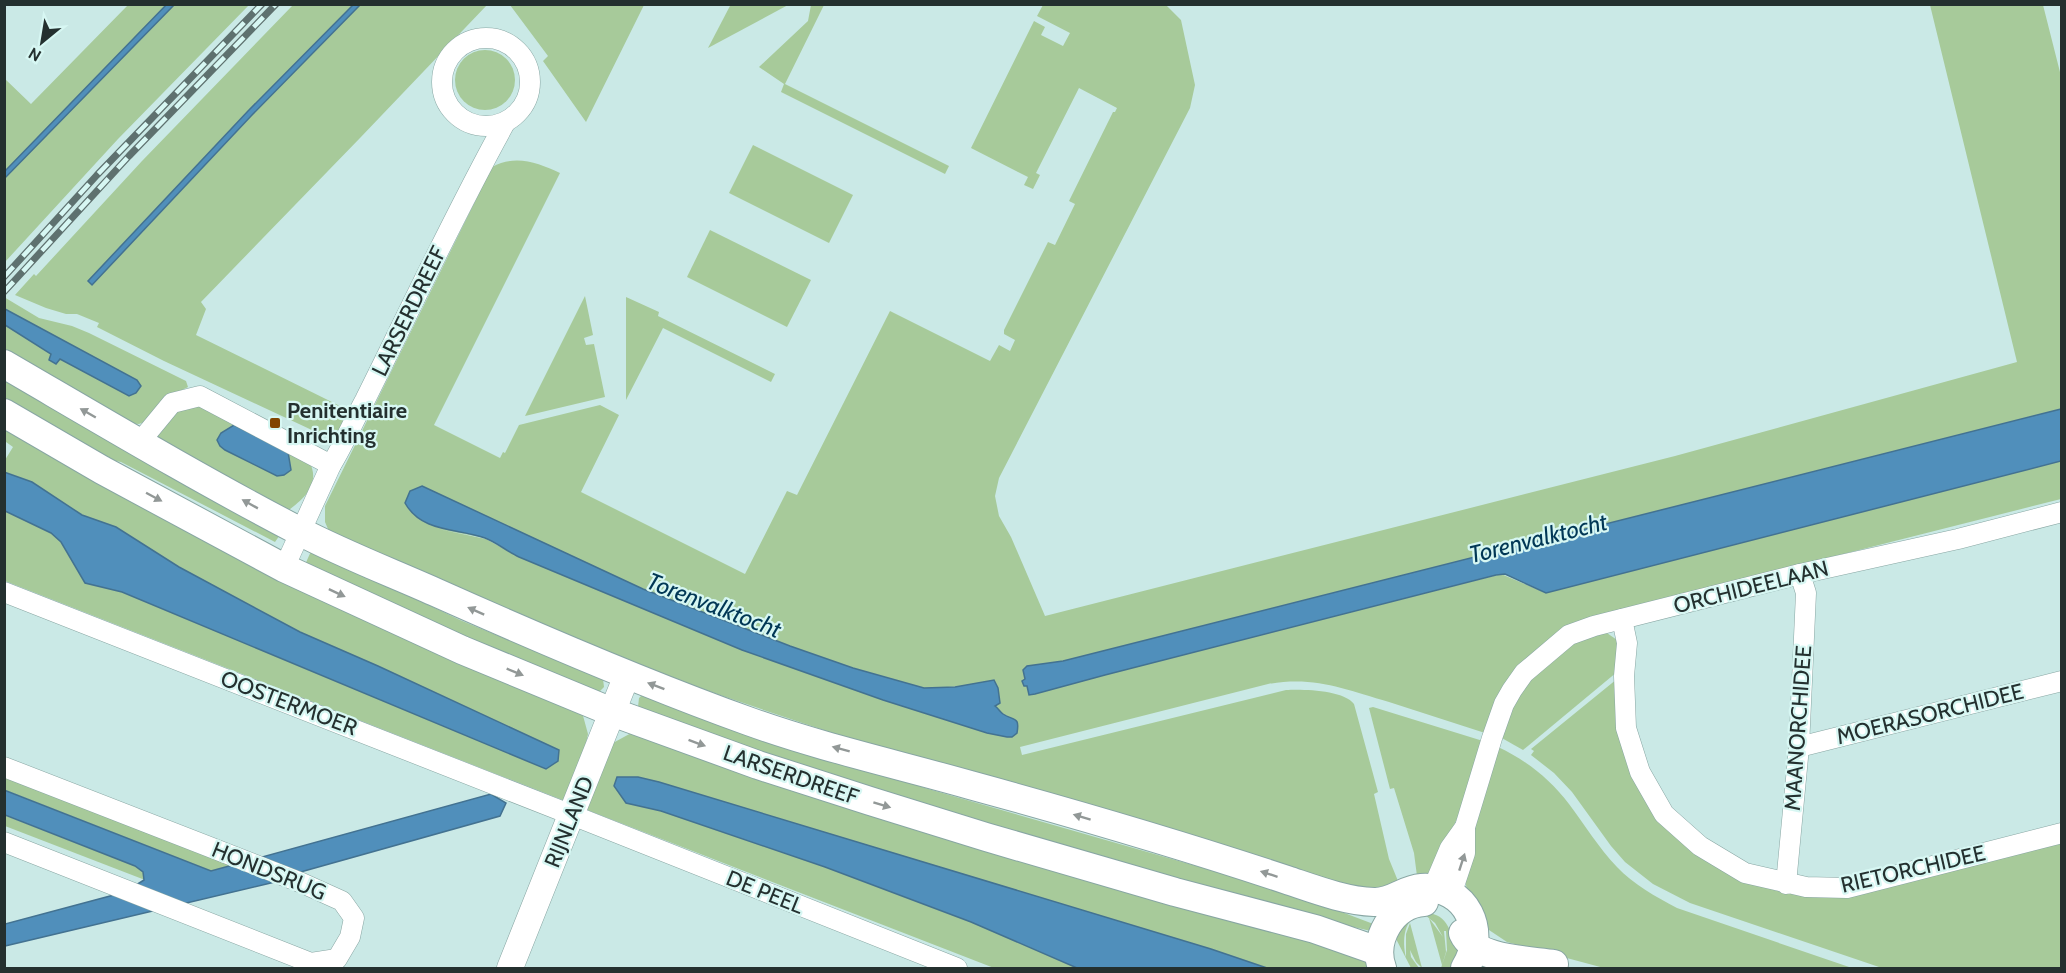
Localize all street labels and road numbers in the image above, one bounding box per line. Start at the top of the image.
street label: LARSERDREEF [366,241,452,380]
street label: ORCHIDEELAAN [1671,555,1831,619]
street label: MAANORCHIDEE [1779,644,1817,812]
street label: OOSTERMOER [217,665,361,741]
street label: MOERASORCHIDEE [1834,678,2026,750]
street label: LARSERDREEF [720,739,863,811]
street label: RIJNLAND [538,772,600,872]
street label: HONDSRUG [208,836,330,906]
street label: RIETORCHIDEE [1838,839,1988,899]
street label: DE PEEL [722,864,808,920]

